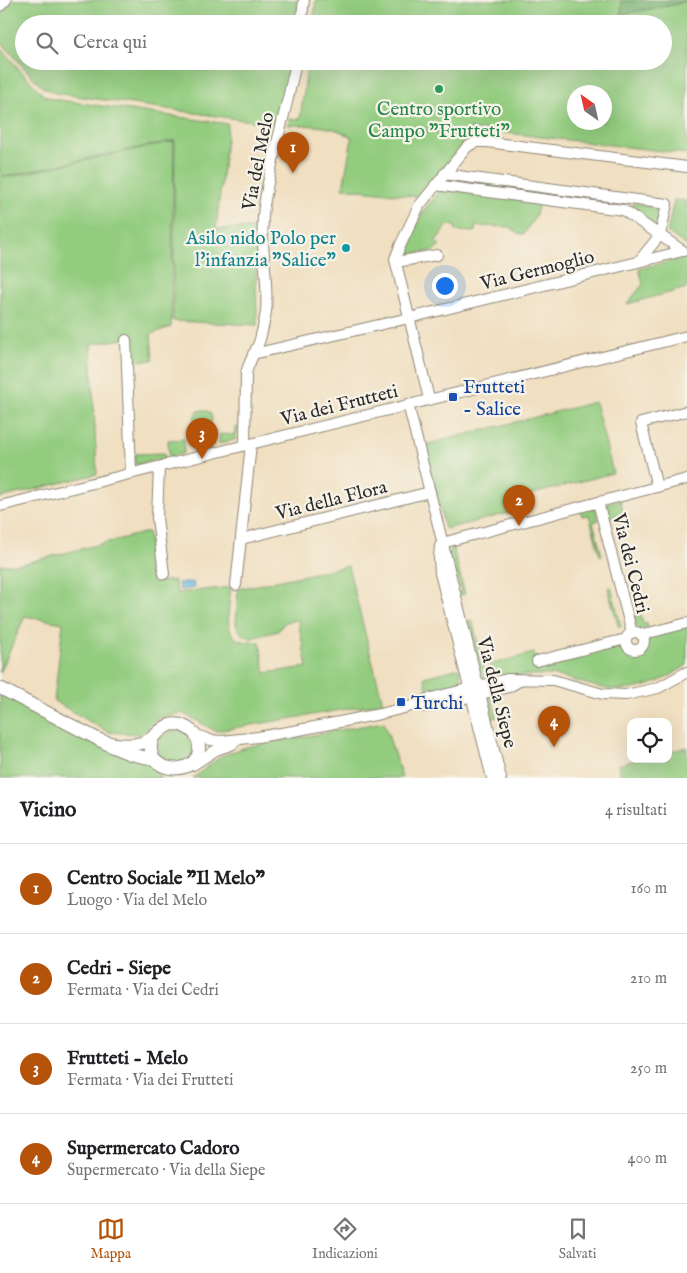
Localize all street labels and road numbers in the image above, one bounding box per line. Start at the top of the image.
street label: Via del Melo [237,110,280,214]
street label: Via Germoglio [477,245,597,297]
street label: Via dei Frutteti [277,380,401,432]
street label: Via della Flora [272,475,390,527]
street label: Via dei Cedri [606,510,654,616]
street label: Via della Siepe [470,633,522,751]

